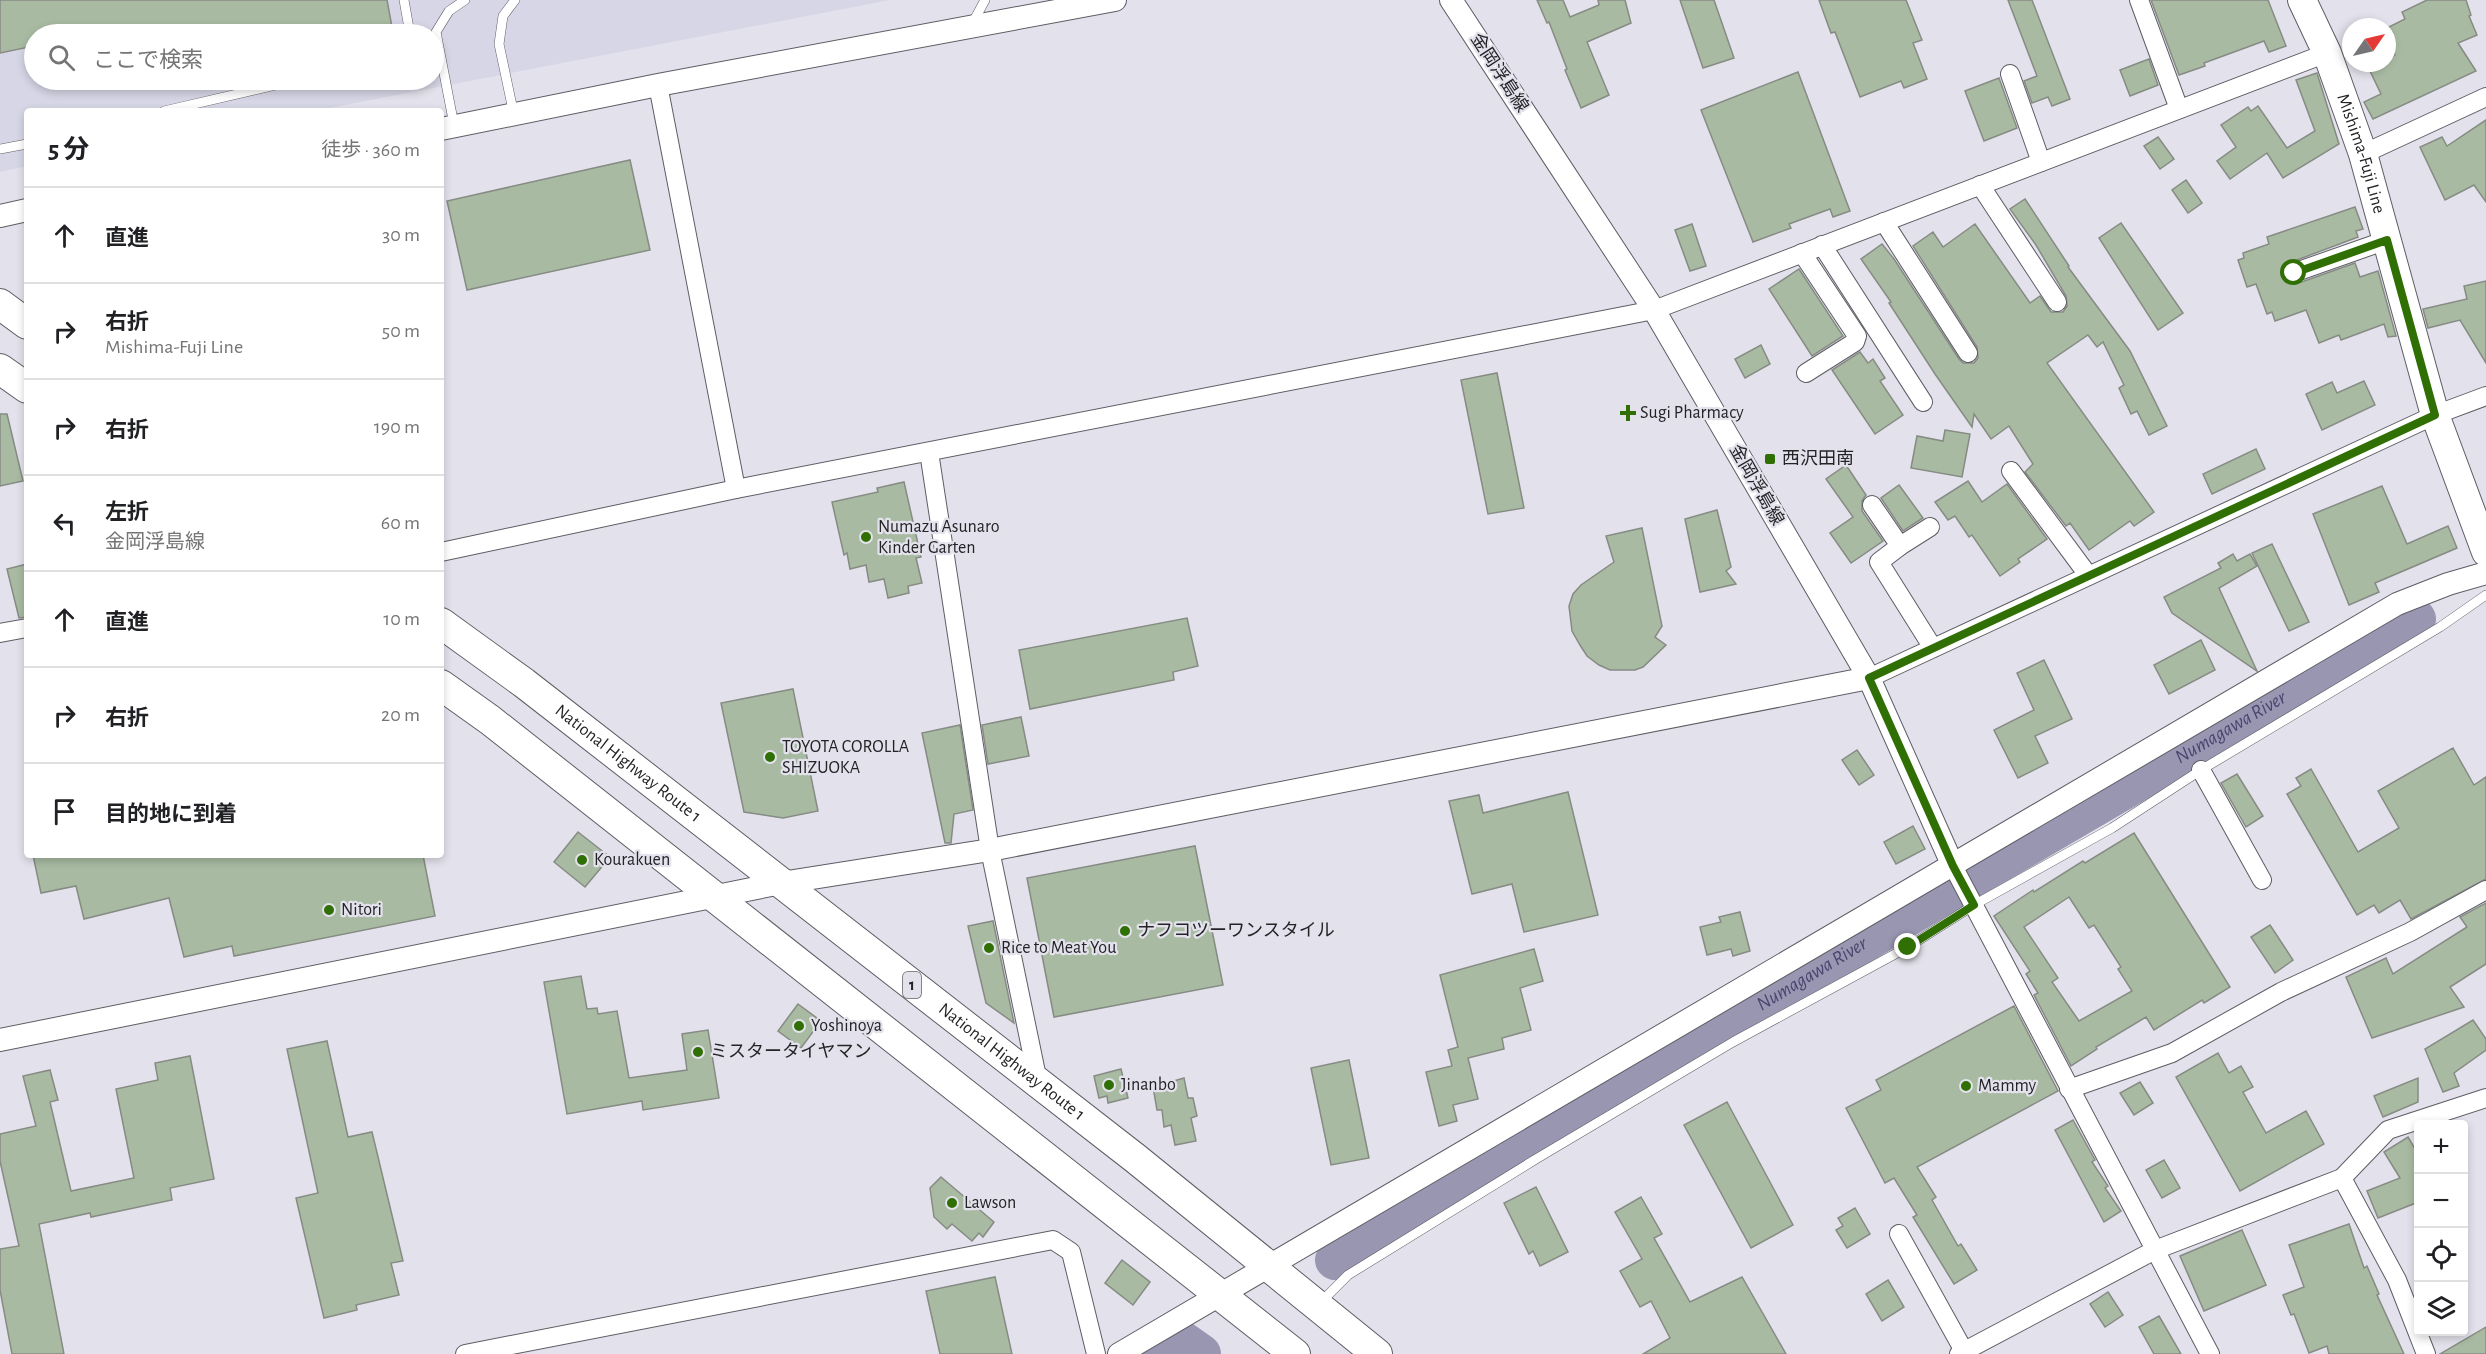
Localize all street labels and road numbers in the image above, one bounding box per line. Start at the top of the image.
street label: 金岡浮島線 [1467,29,1533,116]
street label: Mishima-Fuji Line [2333,92,2388,216]
street label: 金岡浮島線 [1726,441,1788,528]
street label: National Highway Route 1 [551,702,704,826]
road number: 1 [903,972,921,998]
street label: National Highway Route 1 [935,1000,1088,1124]

